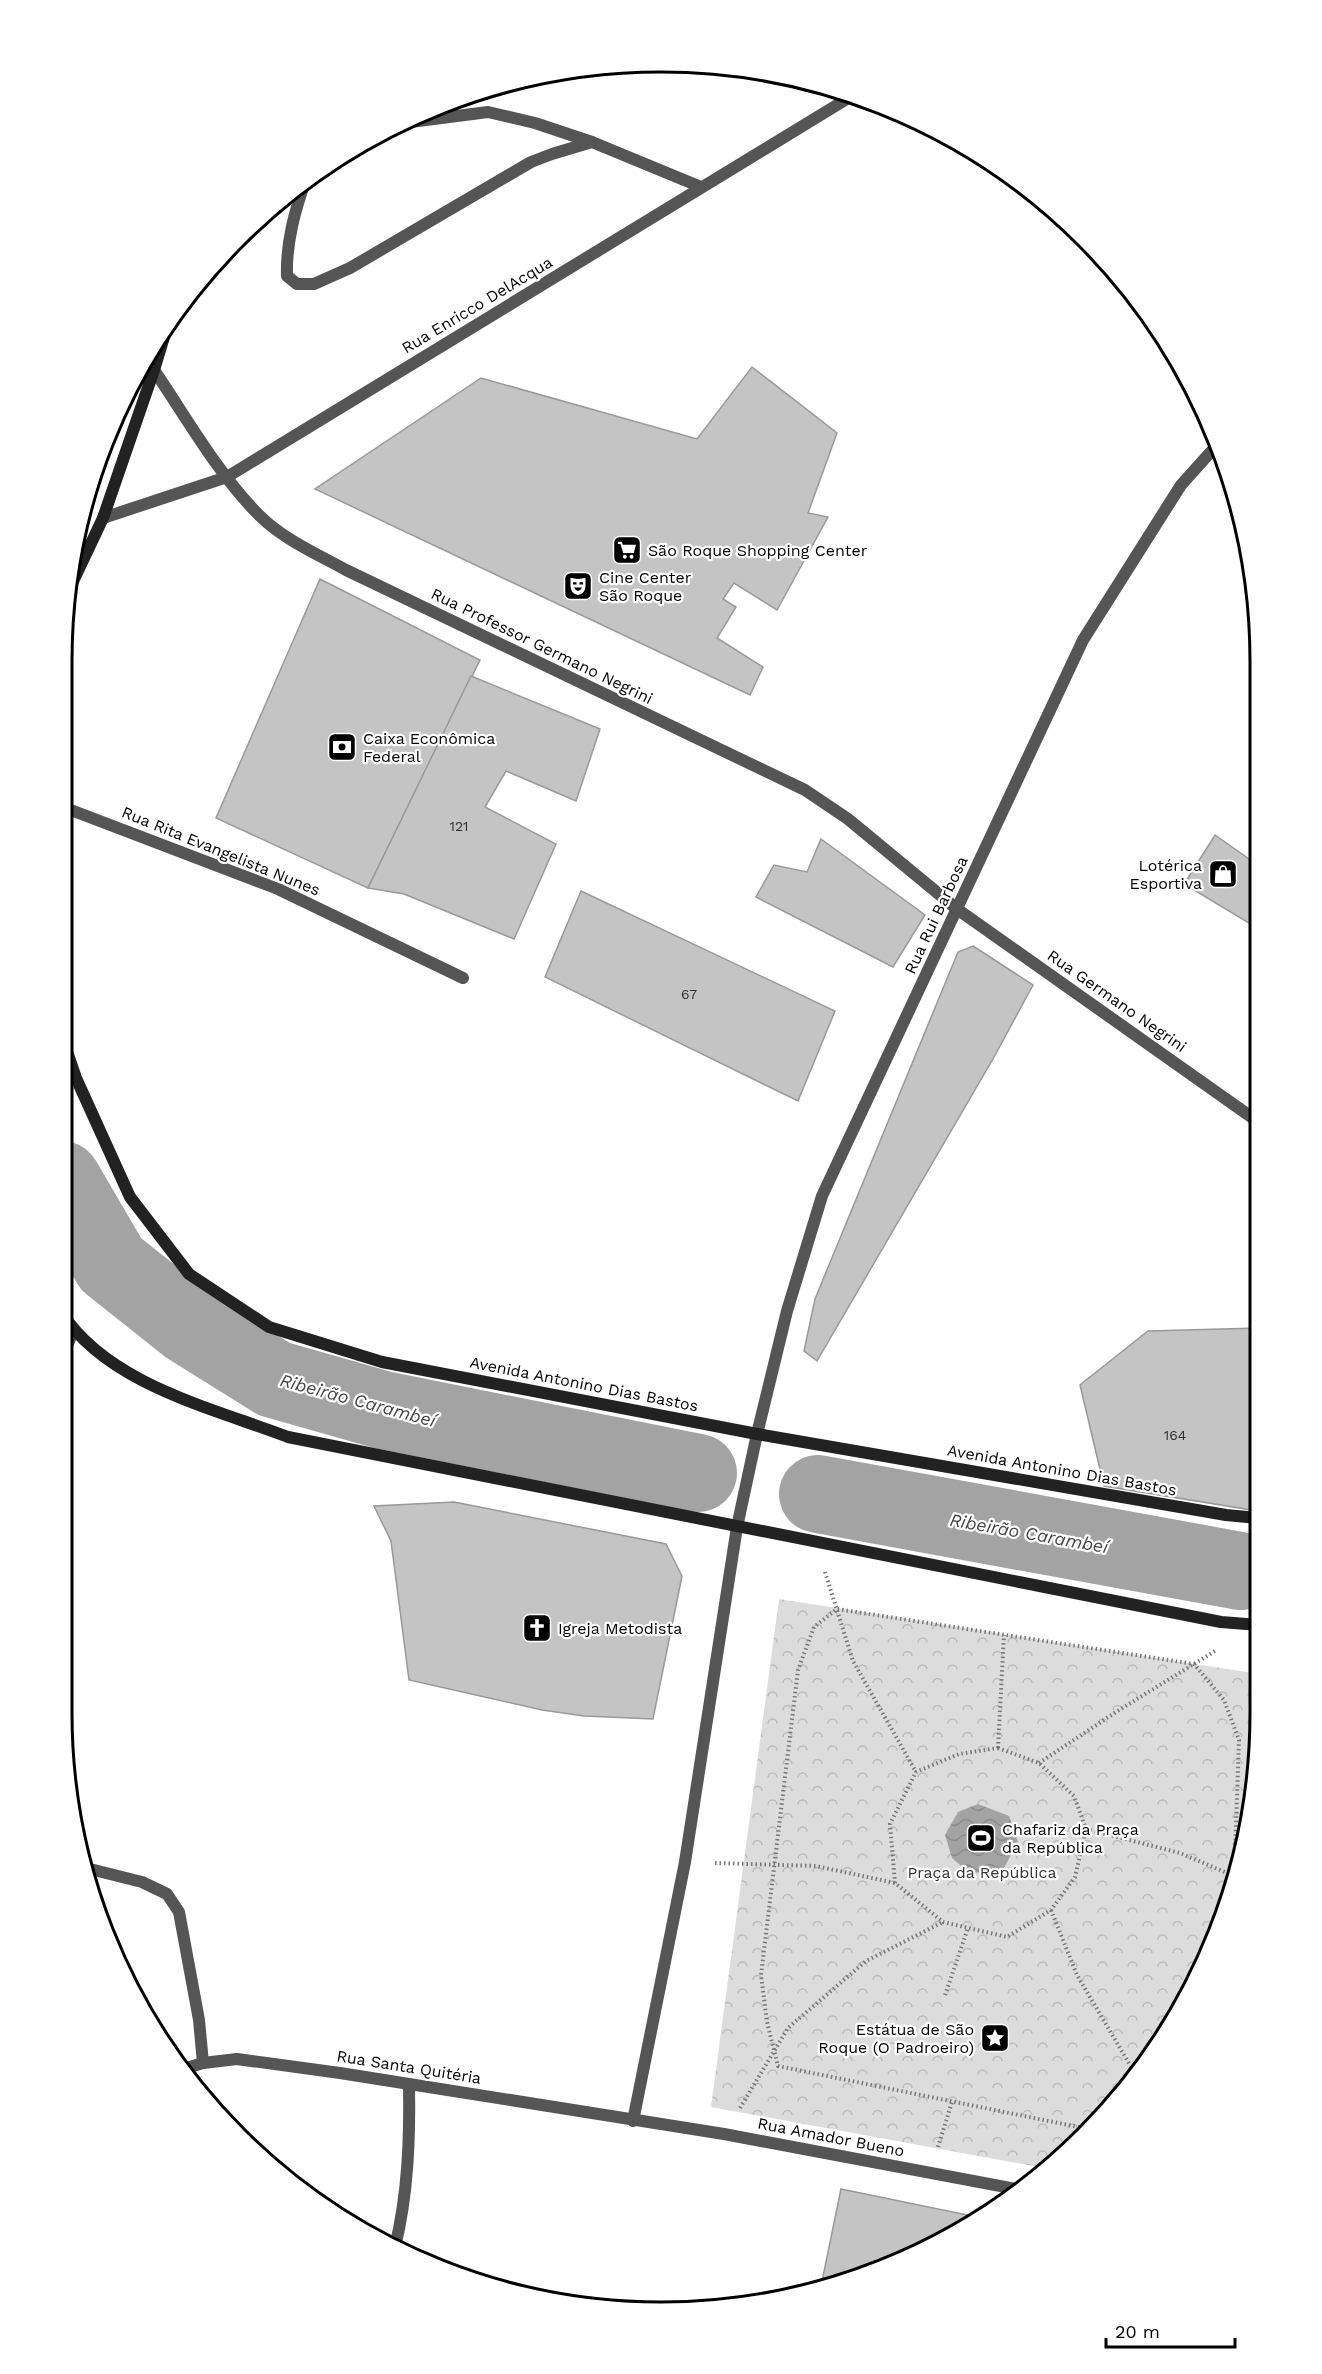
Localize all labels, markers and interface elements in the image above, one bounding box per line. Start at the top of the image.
street label: Rua Enricco DelAcqua [398,252,556,358]
supermarket icon: São Roque Shopping Center [611,534,643,566]
place label: São Roque Shopping Center [648,541,868,560]
place label: Cine Center São Roque [599,568,692,605]
theatre icon: Cine Center São Roque [562,570,594,602]
street label: Rua Professor Germano Negrini [428,584,656,708]
place label: Caixa Econômica Federal [363,729,495,766]
bank icon: Caixa Econômica Federal [326,731,358,763]
street label: Rua Rita Evangelista Nunes [119,802,323,900]
house number: 121 [449,818,469,834]
street label: Rua Rui Barbosa [900,853,972,977]
place label: Lotérica Esportiva [1130,856,1202,893]
shop icon: Lotérica Esportiva [1207,858,1239,890]
street label: Rua Germano Negrini [1044,946,1190,1056]
house number: 67 [681,986,697,1002]
street label: Avenida Antonino Dias Bastos [468,1353,700,1415]
water label: Ribeirão Carambeí [278,1369,440,1432]
house number: 164 [1164,1427,1186,1443]
street label: Avenida Antonino Dias Bastos [946,1440,1178,1500]
water label: Ribeirão Carambeí [948,1509,1112,1558]
church icon: Igreja Metodista [521,1612,553,1644]
place label: Igreja Metodista [558,1619,682,1638]
place label: Chafariz da Praça da República [1002,1820,1139,1857]
sports icon: Chafariz da Praça da República [965,1822,997,1854]
park label: Praça da República [907,1863,1057,1882]
place label: Estátua de São Roque (O Padroeiro) [818,2020,974,2057]
place icon: Estátua de São Roque (O Padroeiro) [979,2022,1011,2054]
street label: Rua Santa Quitéria [335,2046,483,2088]
street label: Rua Amador Bueno [756,2113,906,2161]
scale bar [1106,2311,1235,2349]
text: 20 m [1115,2321,1160,2342]

